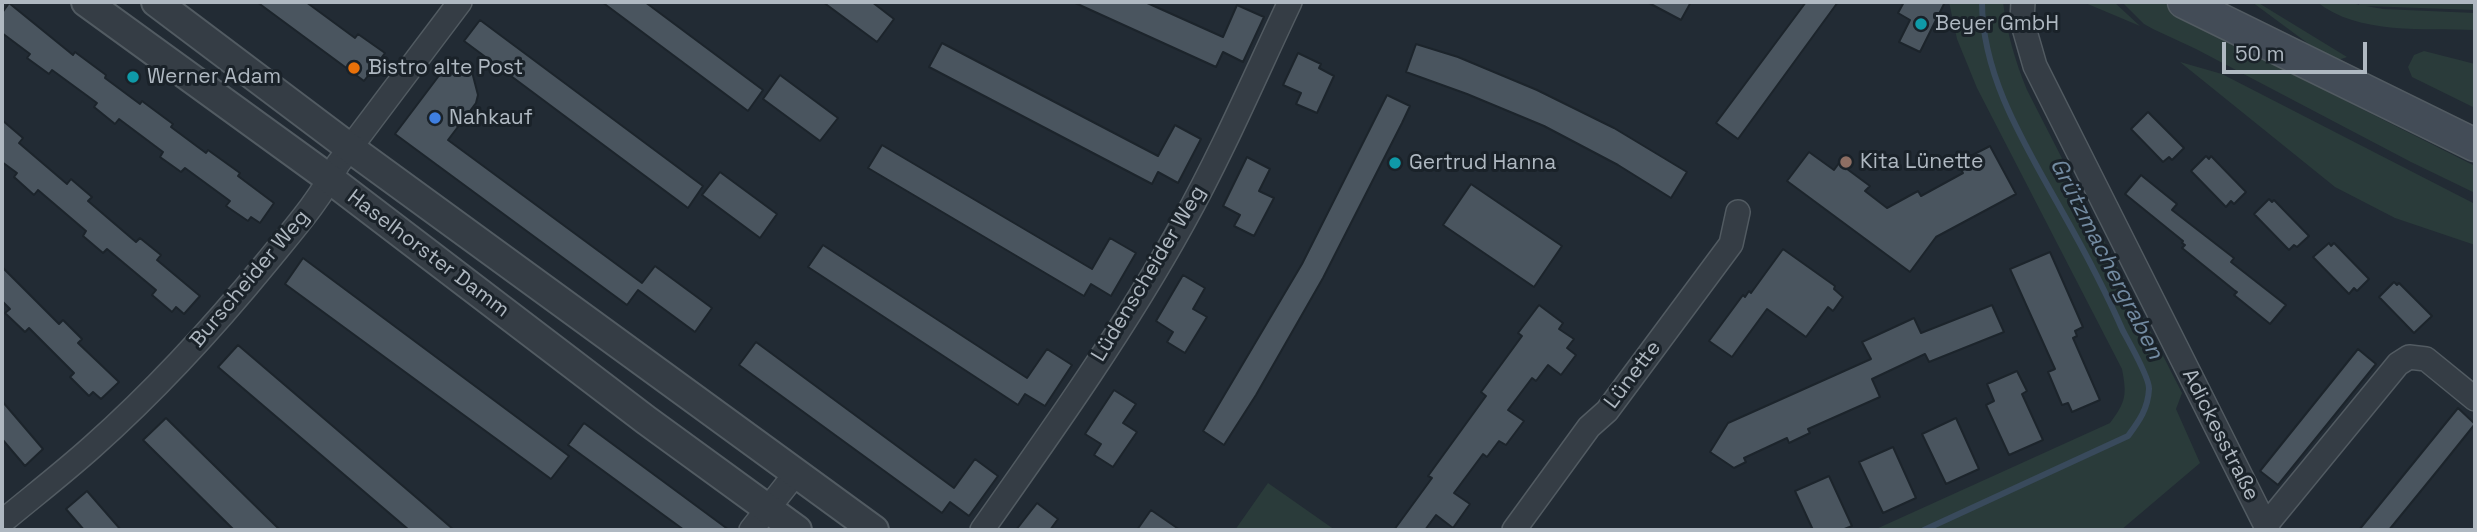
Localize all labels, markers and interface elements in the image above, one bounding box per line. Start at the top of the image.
place label: Beyer GmbH [1935,11,2059,37]
marker: Beyer GmbH [1913,16,1929,32]
scale bar [2225,28,2370,72]
text: 50 m [2235,40,2285,67]
place label: Bistro alte Post [368,55,524,81]
marker: Bistro alte Post [346,60,362,76]
place label: Werner Adam [147,64,281,90]
marker: Werner Adam [125,69,141,85]
place label: Nahkauf [449,105,533,131]
marker: Nahkauf [427,110,443,126]
place label: Kita Lünette [1860,149,1983,175]
place label: Gertrud Hanna [1409,150,1556,176]
marker: Kita Lünette [1838,154,1854,170]
water label: Grützmachergraben [2043,154,2169,364]
marker: Gertrud Hanna [1387,155,1403,171]
street label: Lüdenscheider Weg [1087,182,1211,366]
street label: Haselhorster Damm [342,185,514,323]
street label: Burscheider Weg [185,205,315,353]
street label: Lünette [1599,336,1667,414]
street label: Adickesstraße [2176,365,2264,505]

